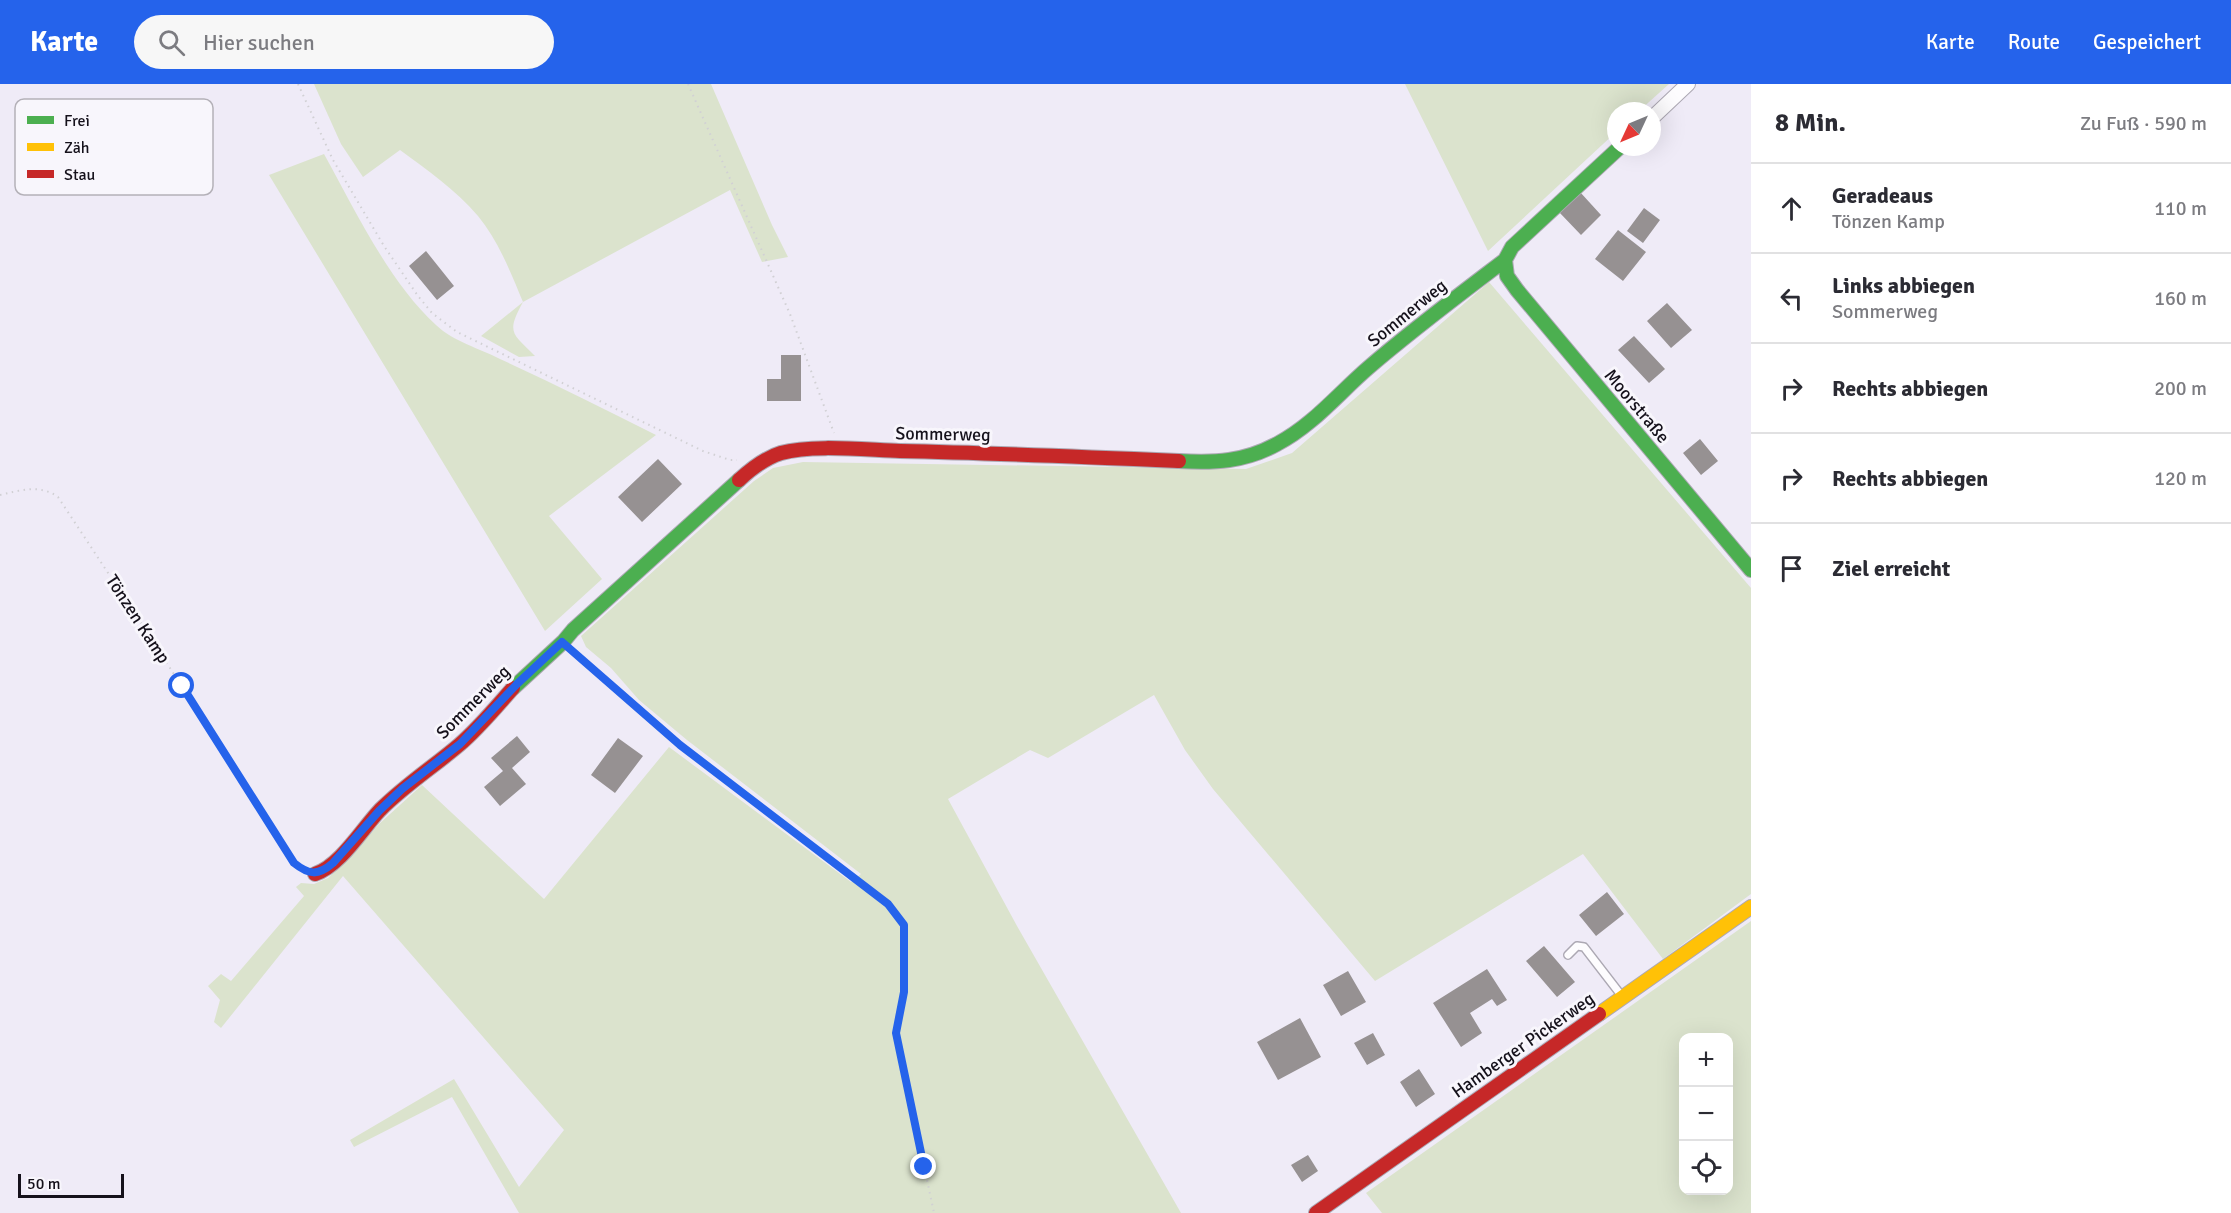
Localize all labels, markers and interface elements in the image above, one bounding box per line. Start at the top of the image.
search box [134,15,554,69]
text: Karte [30,25,98,59]
icon: search [155,26,188,59]
text: Hier suchen [203,29,315,56]
text: Karte [1926,29,1975,55]
text: Route [2008,29,2060,55]
text: Gespeichert [2093,29,2201,55]
legend [15,99,213,195]
north arrow [1607,102,1661,156]
text: 8 Min. [1775,107,1846,139]
text: Frei [64,111,90,131]
text: Zu Fuß · 590 m [2080,111,2207,136]
text: Zäh [64,138,90,158]
text: Stau [64,165,95,185]
text: Geradeaus [1832,182,1933,209]
icon: ahead [1775,192,1808,225]
text: 110 m [2154,196,2207,221]
text: Tönzen Kamp [1832,209,1945,234]
text: Links abbiegen [1832,272,1975,299]
street label: Sommerweg [1363,274,1451,352]
icon: left [1775,282,1808,315]
text: 160 m [2154,286,2207,311]
text: Sommerweg [1832,299,1938,324]
street label: Moorstraße [1600,364,1674,448]
icon: right [1775,372,1808,405]
text: Rechts abbiegen [1832,375,1988,402]
text: 200 m [2154,376,2207,401]
street label: Sommerweg [895,422,991,446]
icon: right [1775,462,1808,495]
text: Rechts abbiegen [1832,465,1988,492]
text: 120 m [2154,466,2207,491]
icon: arrive [1775,552,1808,585]
text: Ziel erreicht [1832,555,1950,582]
street label: Tönzen Kamp [101,570,175,668]
street label: Sommerweg [432,661,514,743]
route start [168,672,194,698]
street label: Hamberger Pickerweg [1447,987,1599,1103]
map controls [1679,1033,1733,1195]
button: + [1679,1033,1733,1087]
button: − [1679,1087,1733,1141]
button: locate [1679,1141,1733,1195]
route end [910,1153,936,1179]
scale bar [18,1171,124,1198]
text: 50 m [27,1174,61,1194]

